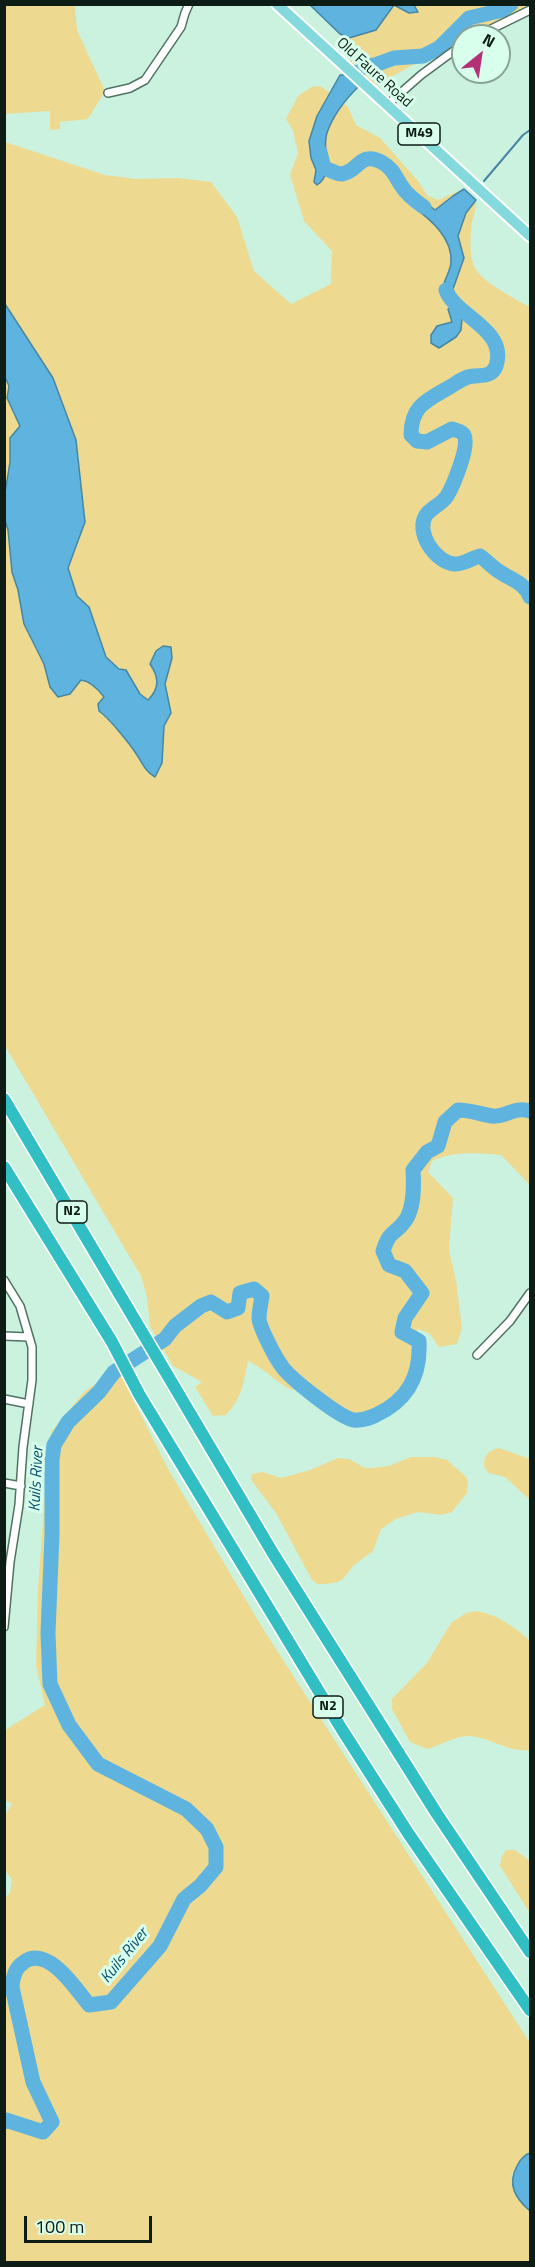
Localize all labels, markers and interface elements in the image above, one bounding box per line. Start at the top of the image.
north arrow [451,24,511,84]
text: N [478,27,500,53]
street label: Old Faure Road [332,34,416,112]
road number: M49 [398,123,440,145]
road number: N2 [57,1201,87,1223]
water label: Kuils River [26,1446,48,1512]
road number: N2 [313,1696,343,1718]
water label: Kuils River [97,1925,153,1987]
scale bar [27,2204,154,2242]
text: 100 m [35,2213,84,2240]

